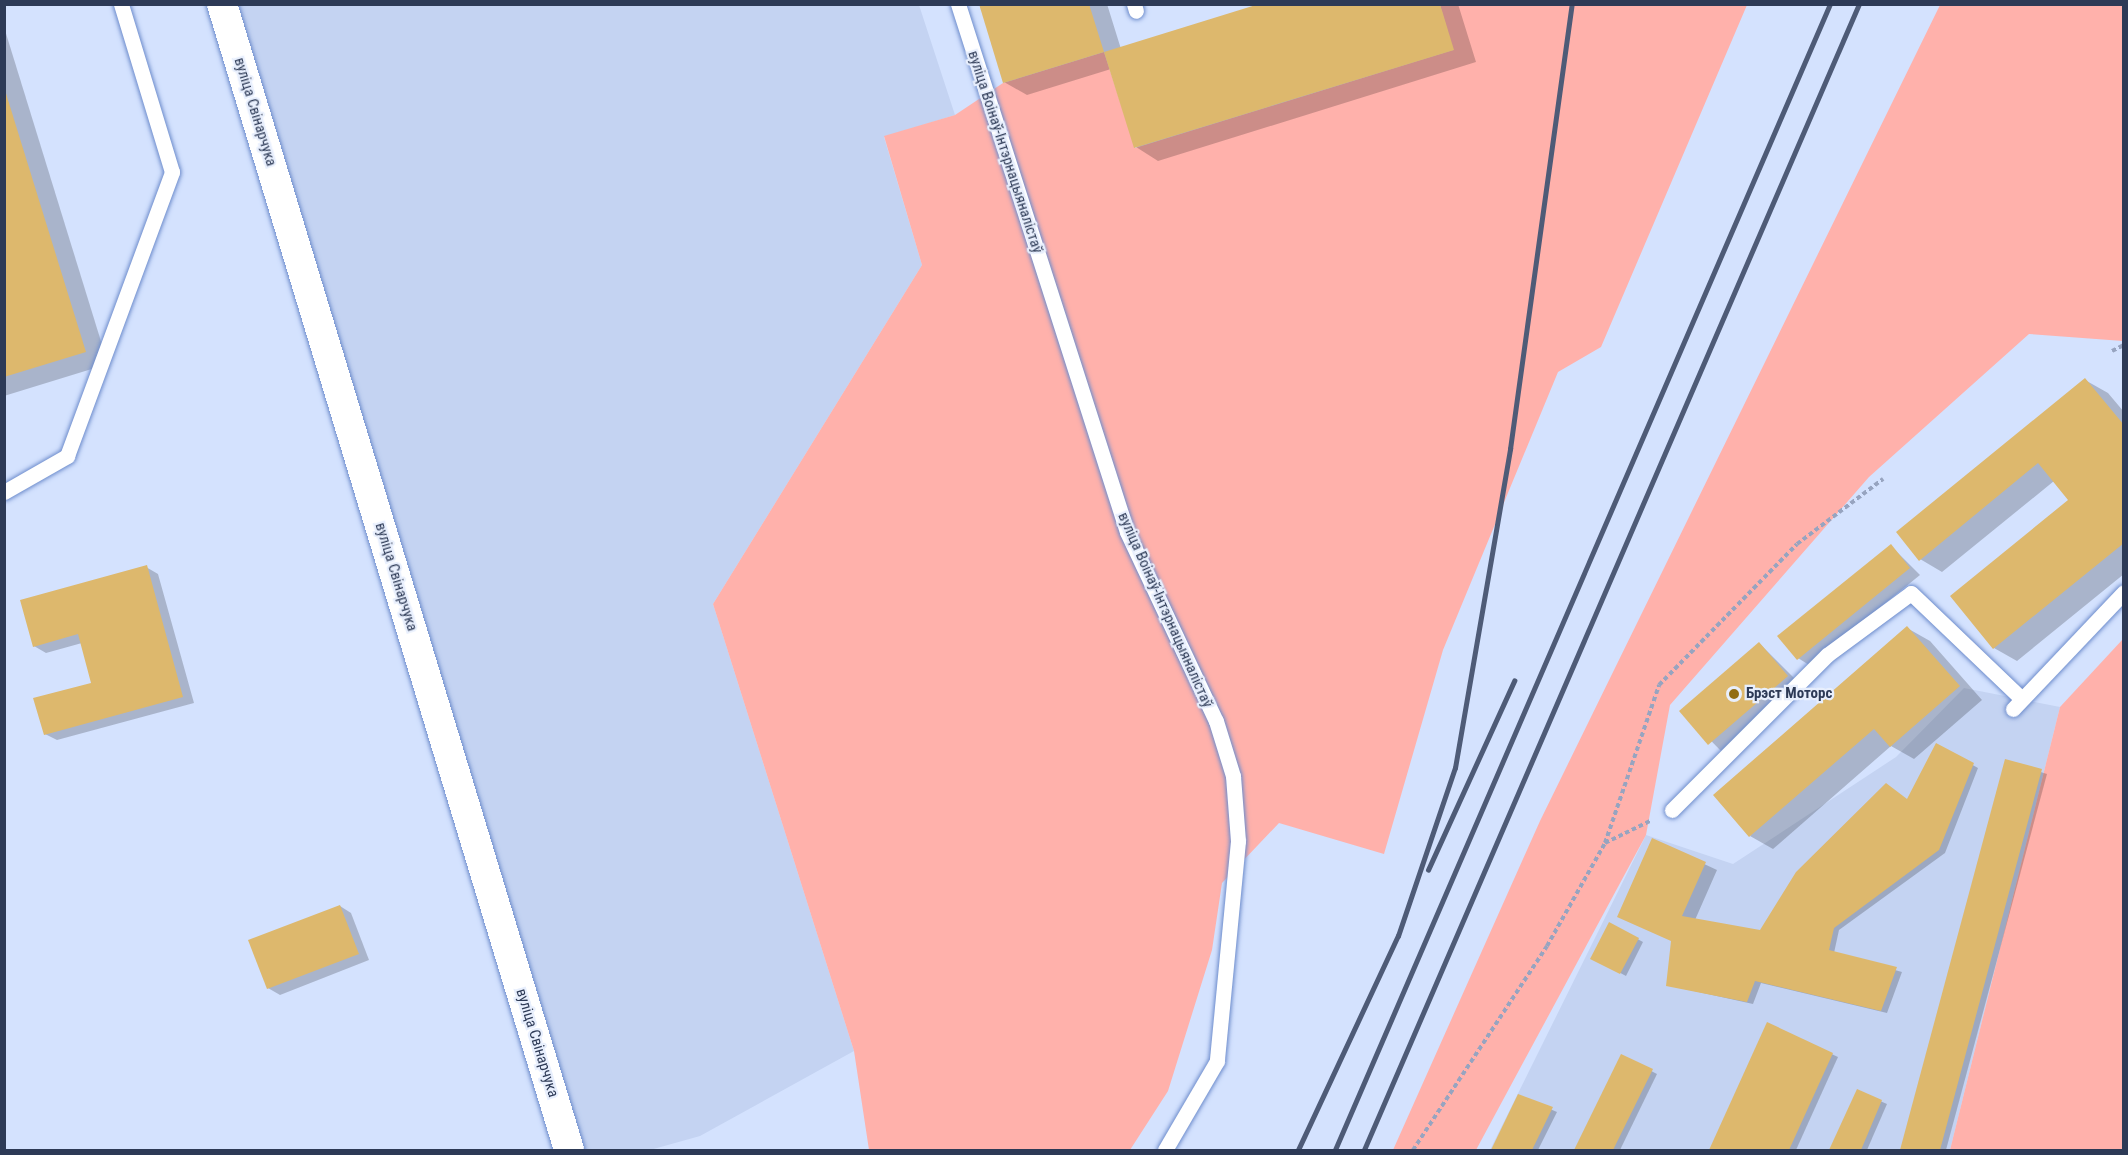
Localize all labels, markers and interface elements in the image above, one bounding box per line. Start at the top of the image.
street label: вуліца Воінаў-Інтэрнацыяналістаў [964,49,1046,255]
street label: вуліца Свінарчука [230,56,280,168]
street label: вуліца Воінаў-Інтэрнацыяналістаў [1114,510,1216,710]
street label: вуліца Свінарчука [371,521,421,633]
place label: Брэст Моторс [1746,685,1832,703]
marker: Брэст Моторс [1727,687,1741,701]
street label: вуліца Свінарчука [512,987,562,1099]

